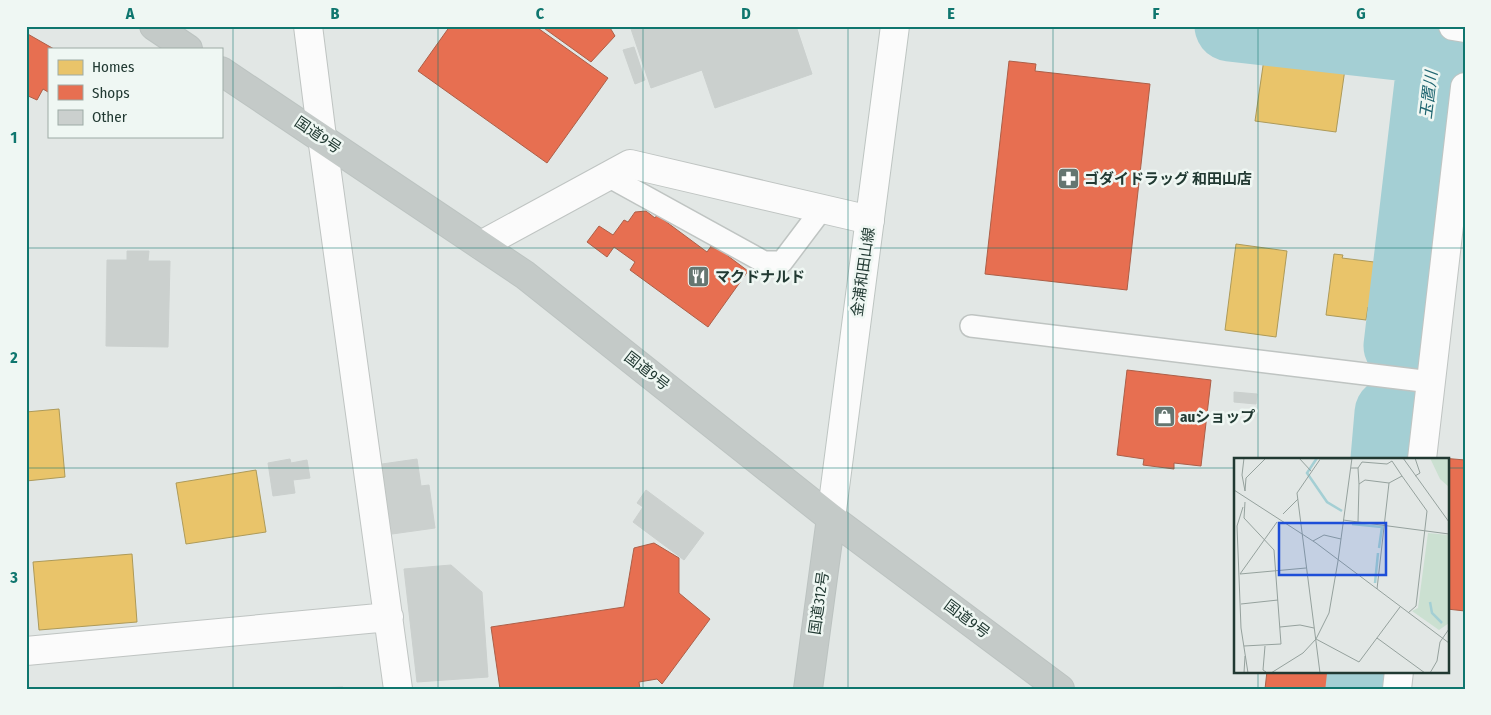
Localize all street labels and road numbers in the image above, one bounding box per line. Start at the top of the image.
street label: 国道9号 [291,113,345,157]
street label: 金浦和田山線 [848,226,878,318]
street label: 国道9号 [621,348,673,394]
street label: 国道312号 [806,570,832,636]
street label: 国道9号 [941,596,993,642]

